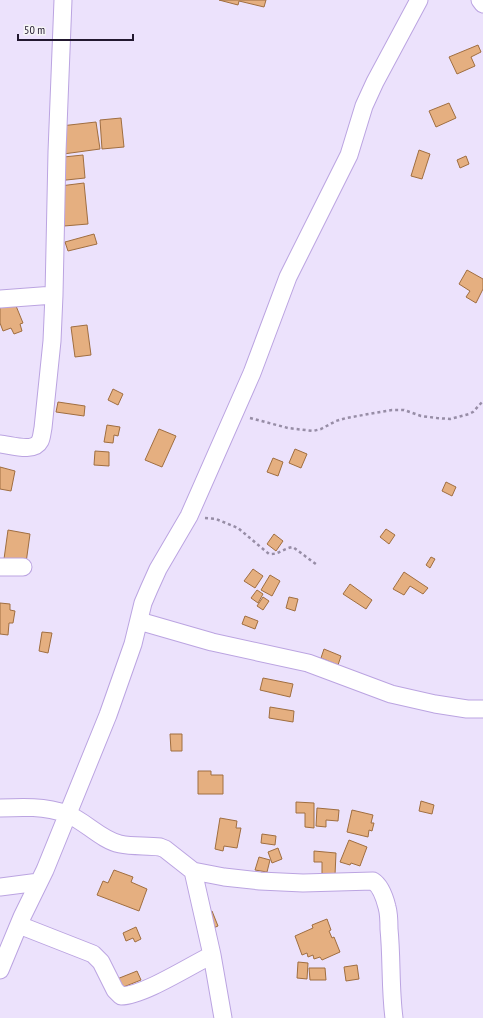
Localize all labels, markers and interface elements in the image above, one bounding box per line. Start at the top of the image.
scale bar [18,16,133,42]
text: 50 m [24,22,45,37]

